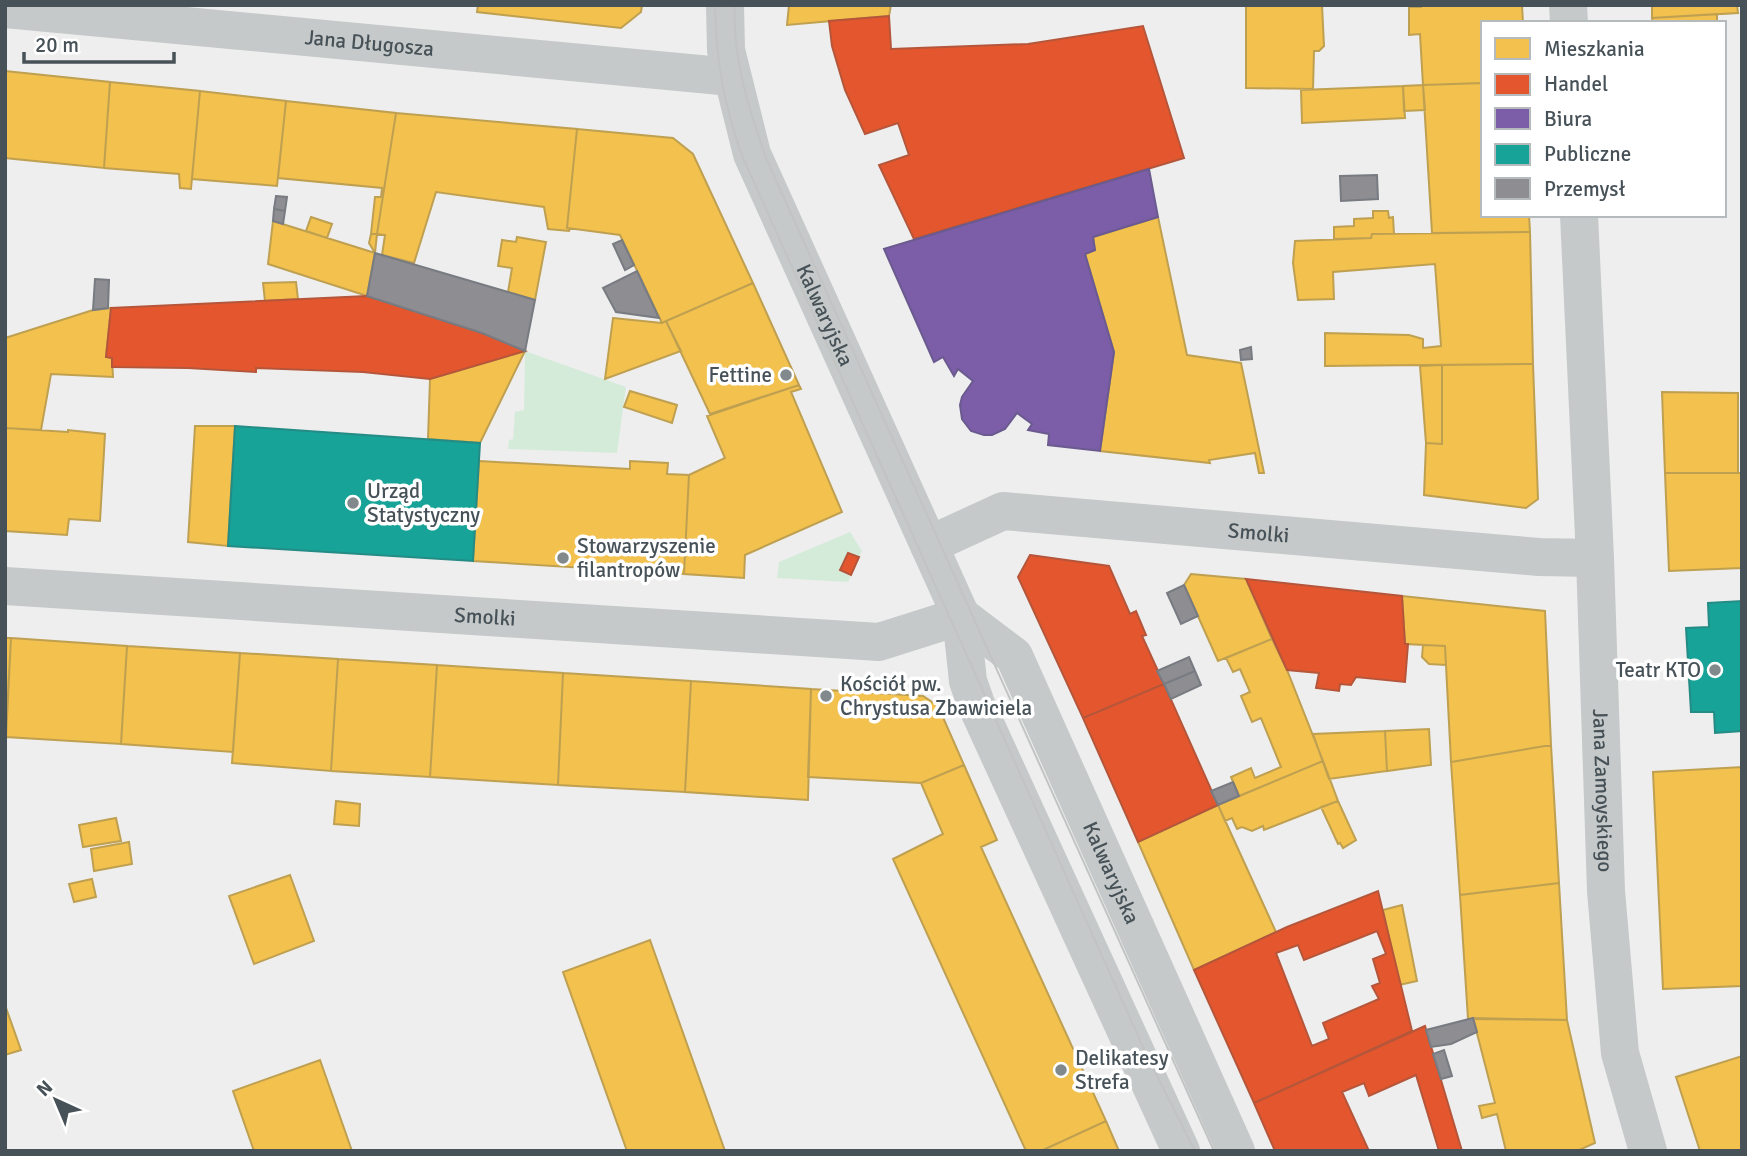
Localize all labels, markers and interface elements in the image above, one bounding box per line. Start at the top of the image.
scale bar [24,21,175,65]
legend [1481,21,1726,217]
street label: Jana Długosza [304,24,435,62]
text: 20 m [35,32,79,58]
text: Mieszkania [1544,36,1645,62]
text: Handel [1544,71,1608,97]
text: Biura [1544,106,1592,132]
text: Publiczne [1544,141,1631,167]
text: Przemysł [1544,176,1625,202]
street label: Kalwaryjska [790,260,859,370]
place label: Fettine [709,362,772,388]
marker: Fettine [778,367,794,383]
place label: Urząd Statystyczny [367,478,480,528]
marker: Urząd Statystyczny [345,495,361,511]
street label: Smolki [1227,517,1290,549]
place label: Stowarzyszenie filantropów [577,533,716,583]
marker: Stowarzyszenie filantropów [555,550,571,566]
street label: Smolki [453,602,517,632]
place label: Teatr KTO [1616,657,1701,683]
marker: Teatr KTO [1707,662,1723,678]
place label: Kościół pw. Chrystusa Zbawiciela [840,671,1032,721]
marker: Kościół pw. Chrystusa Zbawiciela [818,688,834,704]
street label: Jana Zamoyskiego [1587,708,1618,873]
street label: Kalwaryjska [1077,818,1145,928]
place label: Delikatesy Strefa [1075,1045,1169,1095]
marker: Delikatesy Strefa [1053,1062,1069,1078]
north arrow [21,1065,91,1135]
text: N [32,1075,58,1102]

